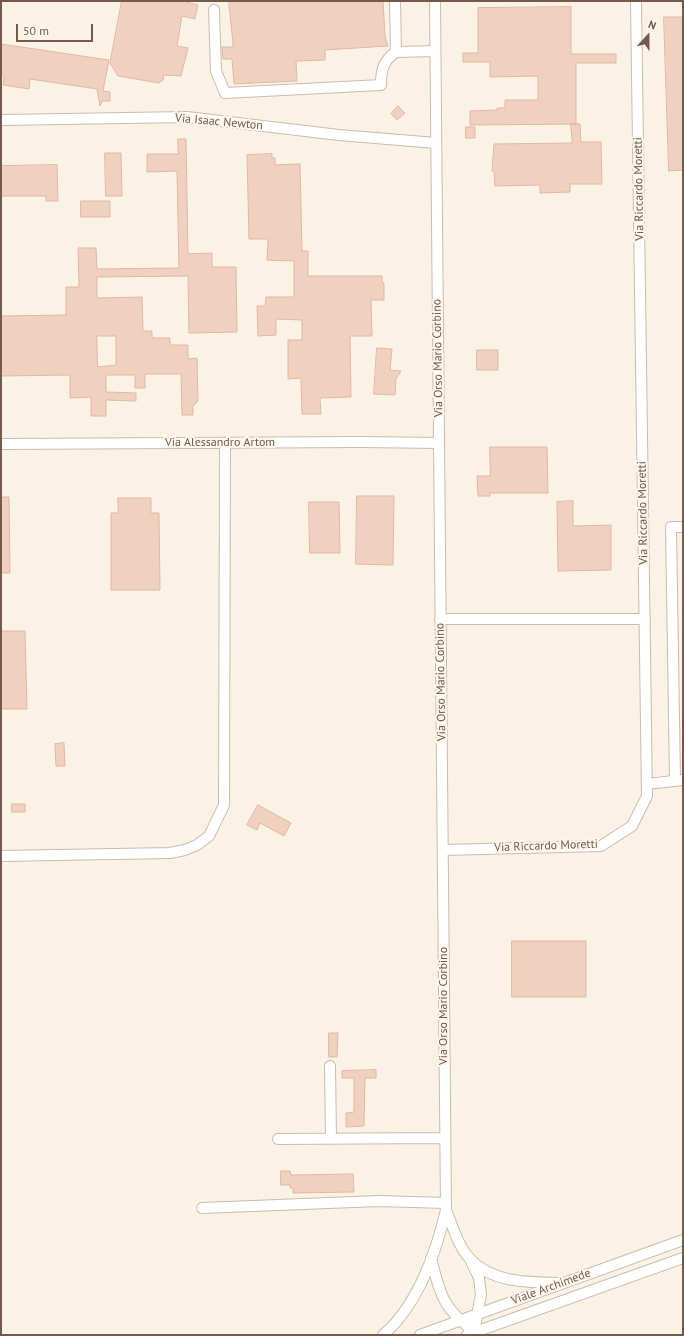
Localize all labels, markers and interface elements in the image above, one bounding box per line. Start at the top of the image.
scale bar [18,16,95,42]
north arrow [628,16,668,56]
text: N [646,17,658,33]
text: 50 m [23,23,49,38]
street label: Via Isaac Newton [175,111,263,133]
street label: Via Riccardo Moretti [631,137,647,241]
street label: Via Orso Mario Corbino [430,299,446,417]
street label: Via Alessandro Artom [165,436,275,450]
street label: Via Riccardo Moretti [635,461,651,565]
street label: Via Orso Mario Corbino [433,623,449,741]
street label: Via Riccardo Moretti [494,837,598,855]
street label: Via Orso Mario Corbino [437,947,451,1065]
street label: Viale Archimede [509,1266,593,1308]

